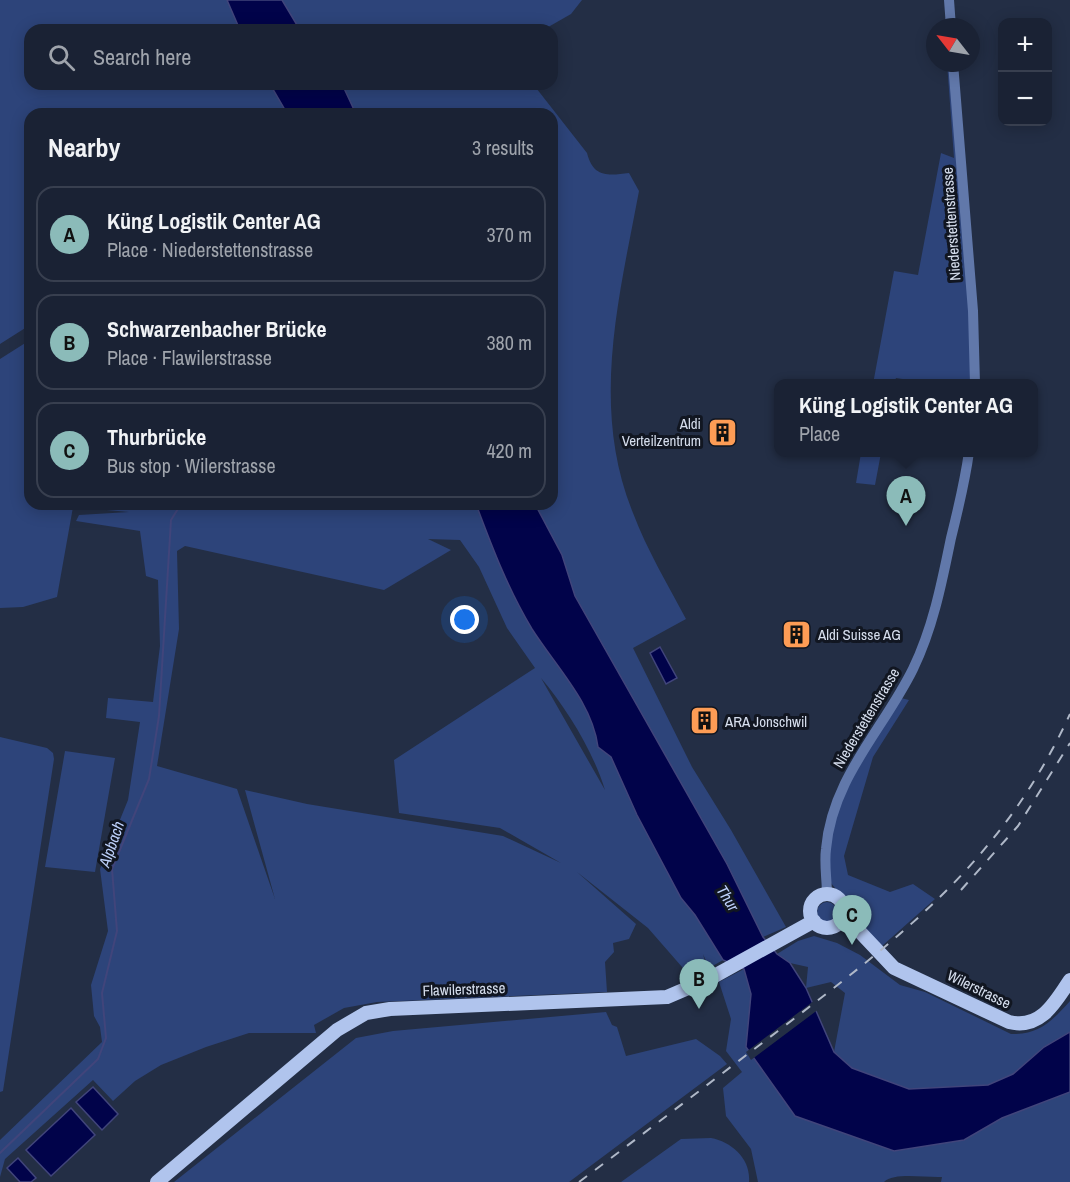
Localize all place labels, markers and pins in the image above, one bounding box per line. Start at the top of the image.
place label: Aldi Verteilzentrum [622,413,701,451]
building icon: Aldi Verteilzentrum [706,416,738,448]
pin: A [886,476,926,526]
building icon: Aldi Suisse AG [781,618,813,650]
place label: Aldi Suisse AG [817,624,901,645]
building icon: ARA Jonschwil [688,705,720,737]
place label: ARA Jonschwil [724,711,807,732]
pin: C [832,896,872,945]
pin: B [680,960,718,1009]

